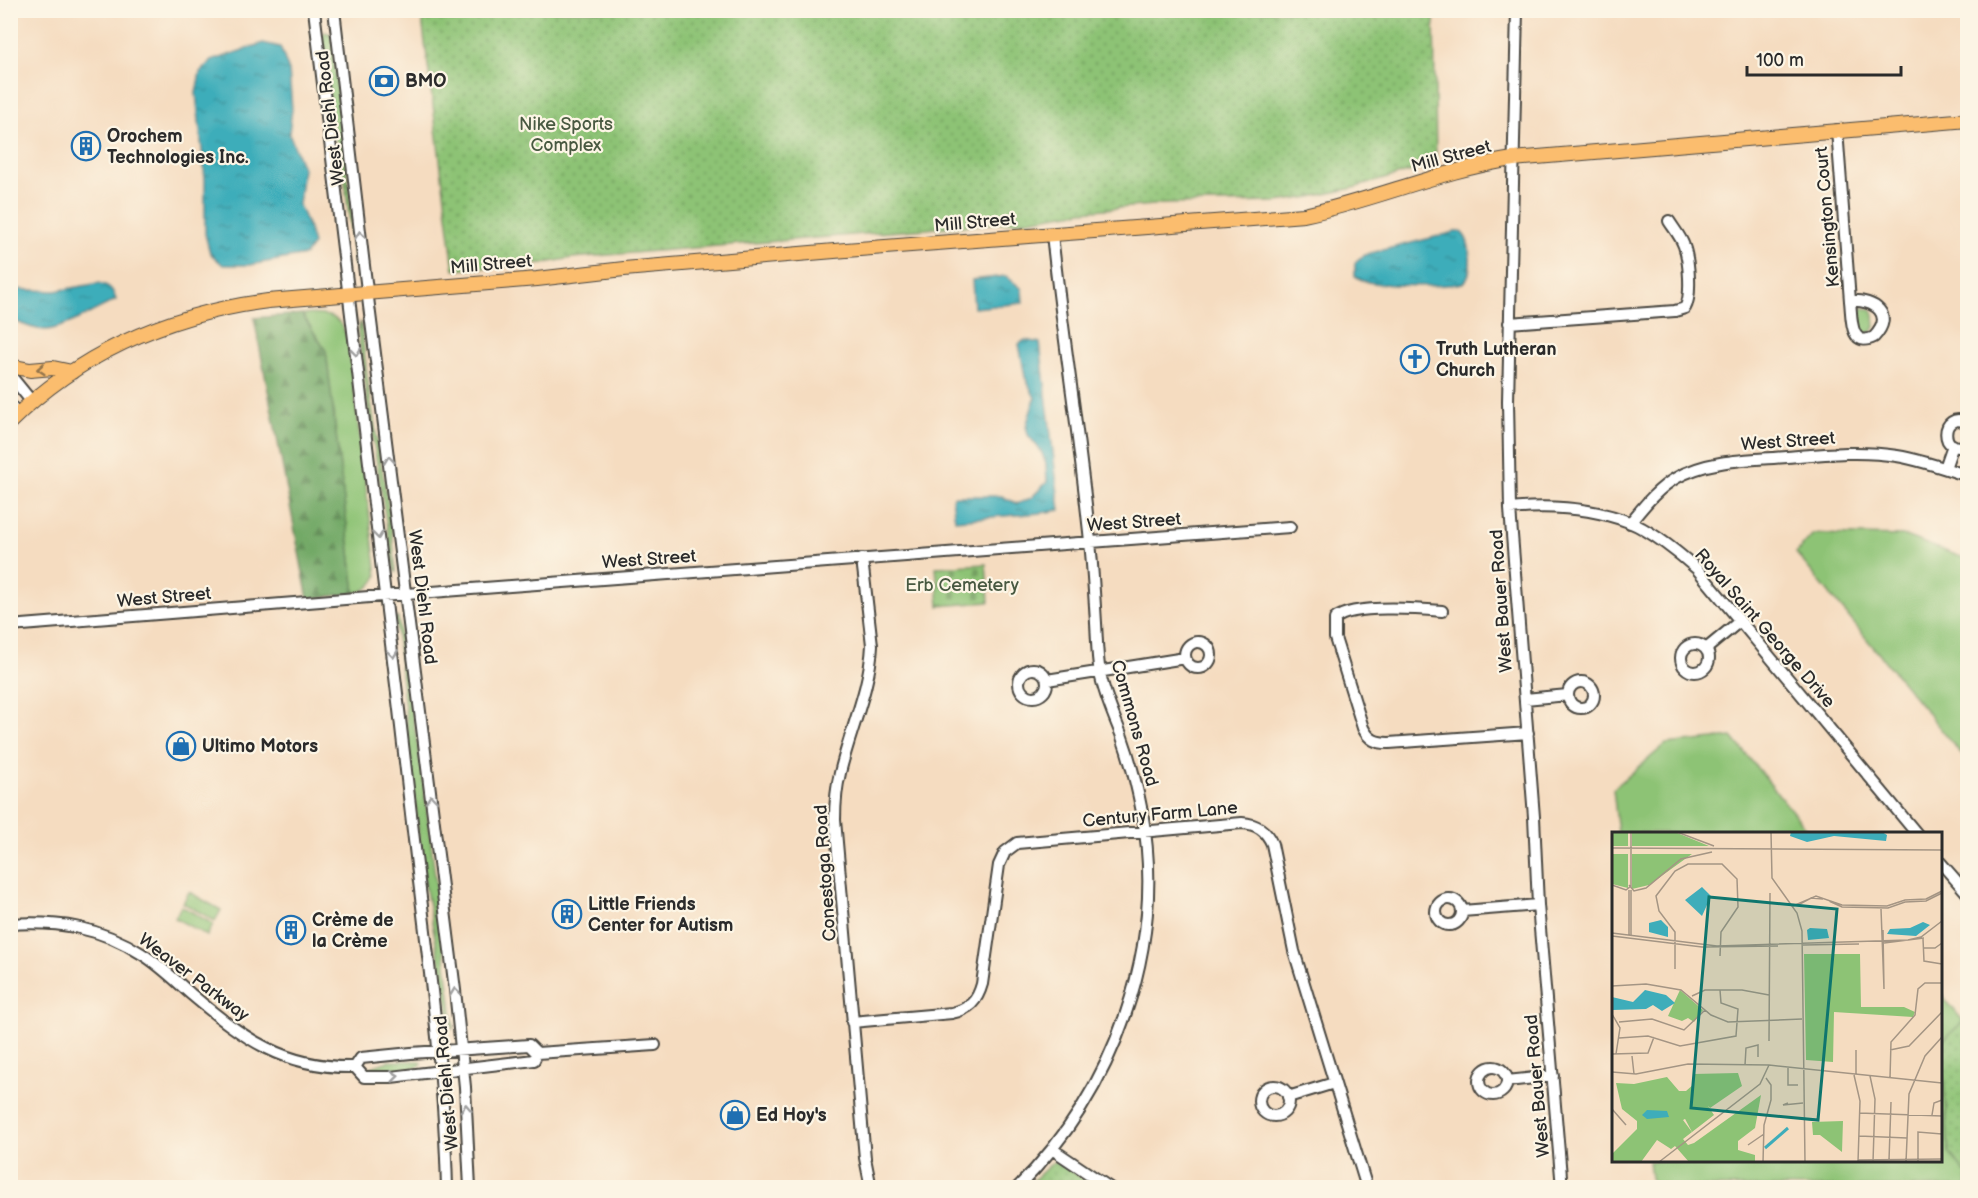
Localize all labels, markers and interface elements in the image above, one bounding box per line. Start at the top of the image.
scale bar [1747,39,1902,77]
street label: West Diehl Road [312,49,349,187]
text: 100 m [1756,50,1804,71]
bank icon: BMO [368,65,400,97]
place label: BMO [405,71,446,92]
park label: Nike Sports Complex [519,114,613,156]
place label: Orochem Technologies Inc. [107,126,249,168]
building icon: Orochem Technologies Inc. [70,130,102,162]
street label: Mill Street [1409,136,1494,177]
street label: Kensington Court [1811,145,1844,288]
street label: Mill Street [933,208,1017,237]
one-way arrow [355,230,367,240]
street label: Mill Street [449,250,533,279]
place label: Truth Lutheran Church [1436,339,1556,381]
church icon: Truth Lutheran Church [1399,343,1431,375]
one-way arrow [349,348,361,357]
one-way arrow [37,362,46,375]
street label: West Street [1740,428,1836,455]
one-way arrow [383,455,395,464]
street label: West Street [1086,509,1182,536]
street label: West Diehl Road [404,528,441,666]
street label: West Bauer Road [1486,529,1517,673]
one-way arrow [372,530,384,540]
street label: Royal Saint George Drive [1690,545,1840,712]
street label: West Street [601,546,697,573]
park label: Erb Cemetery [905,575,1020,596]
street label: West Street [116,583,212,612]
one-way arrow [386,650,399,659]
street label: Commons Road [1106,658,1163,789]
shop icon: Ultimo Motors [165,730,197,762]
place label: Ultimo Motors [202,736,318,757]
one-way arrow [426,794,438,803]
street label: Century Farm Lane [1082,797,1239,832]
street label: Conestoga Road [810,804,841,942]
inset map [1612,832,1942,1162]
place label: Little Friends Center for Autism [588,894,733,936]
building icon: Little Friends Center for Autism [551,898,583,930]
place label: Crème de la Crème [312,910,394,952]
building icon: Crème de la Crème [275,914,307,946]
street label: Weaver Parkway [134,929,254,1026]
one-way arrow [449,988,462,997]
street label: West Diehl Road [430,1014,463,1151]
street label: West Bauer Road [1521,1014,1554,1158]
one-way arrow [391,1071,400,1083]
shop icon: Ed Hoy's [719,1099,751,1131]
one-way arrow [460,1104,473,1113]
place label: Ed Hoy's [756,1105,827,1126]

